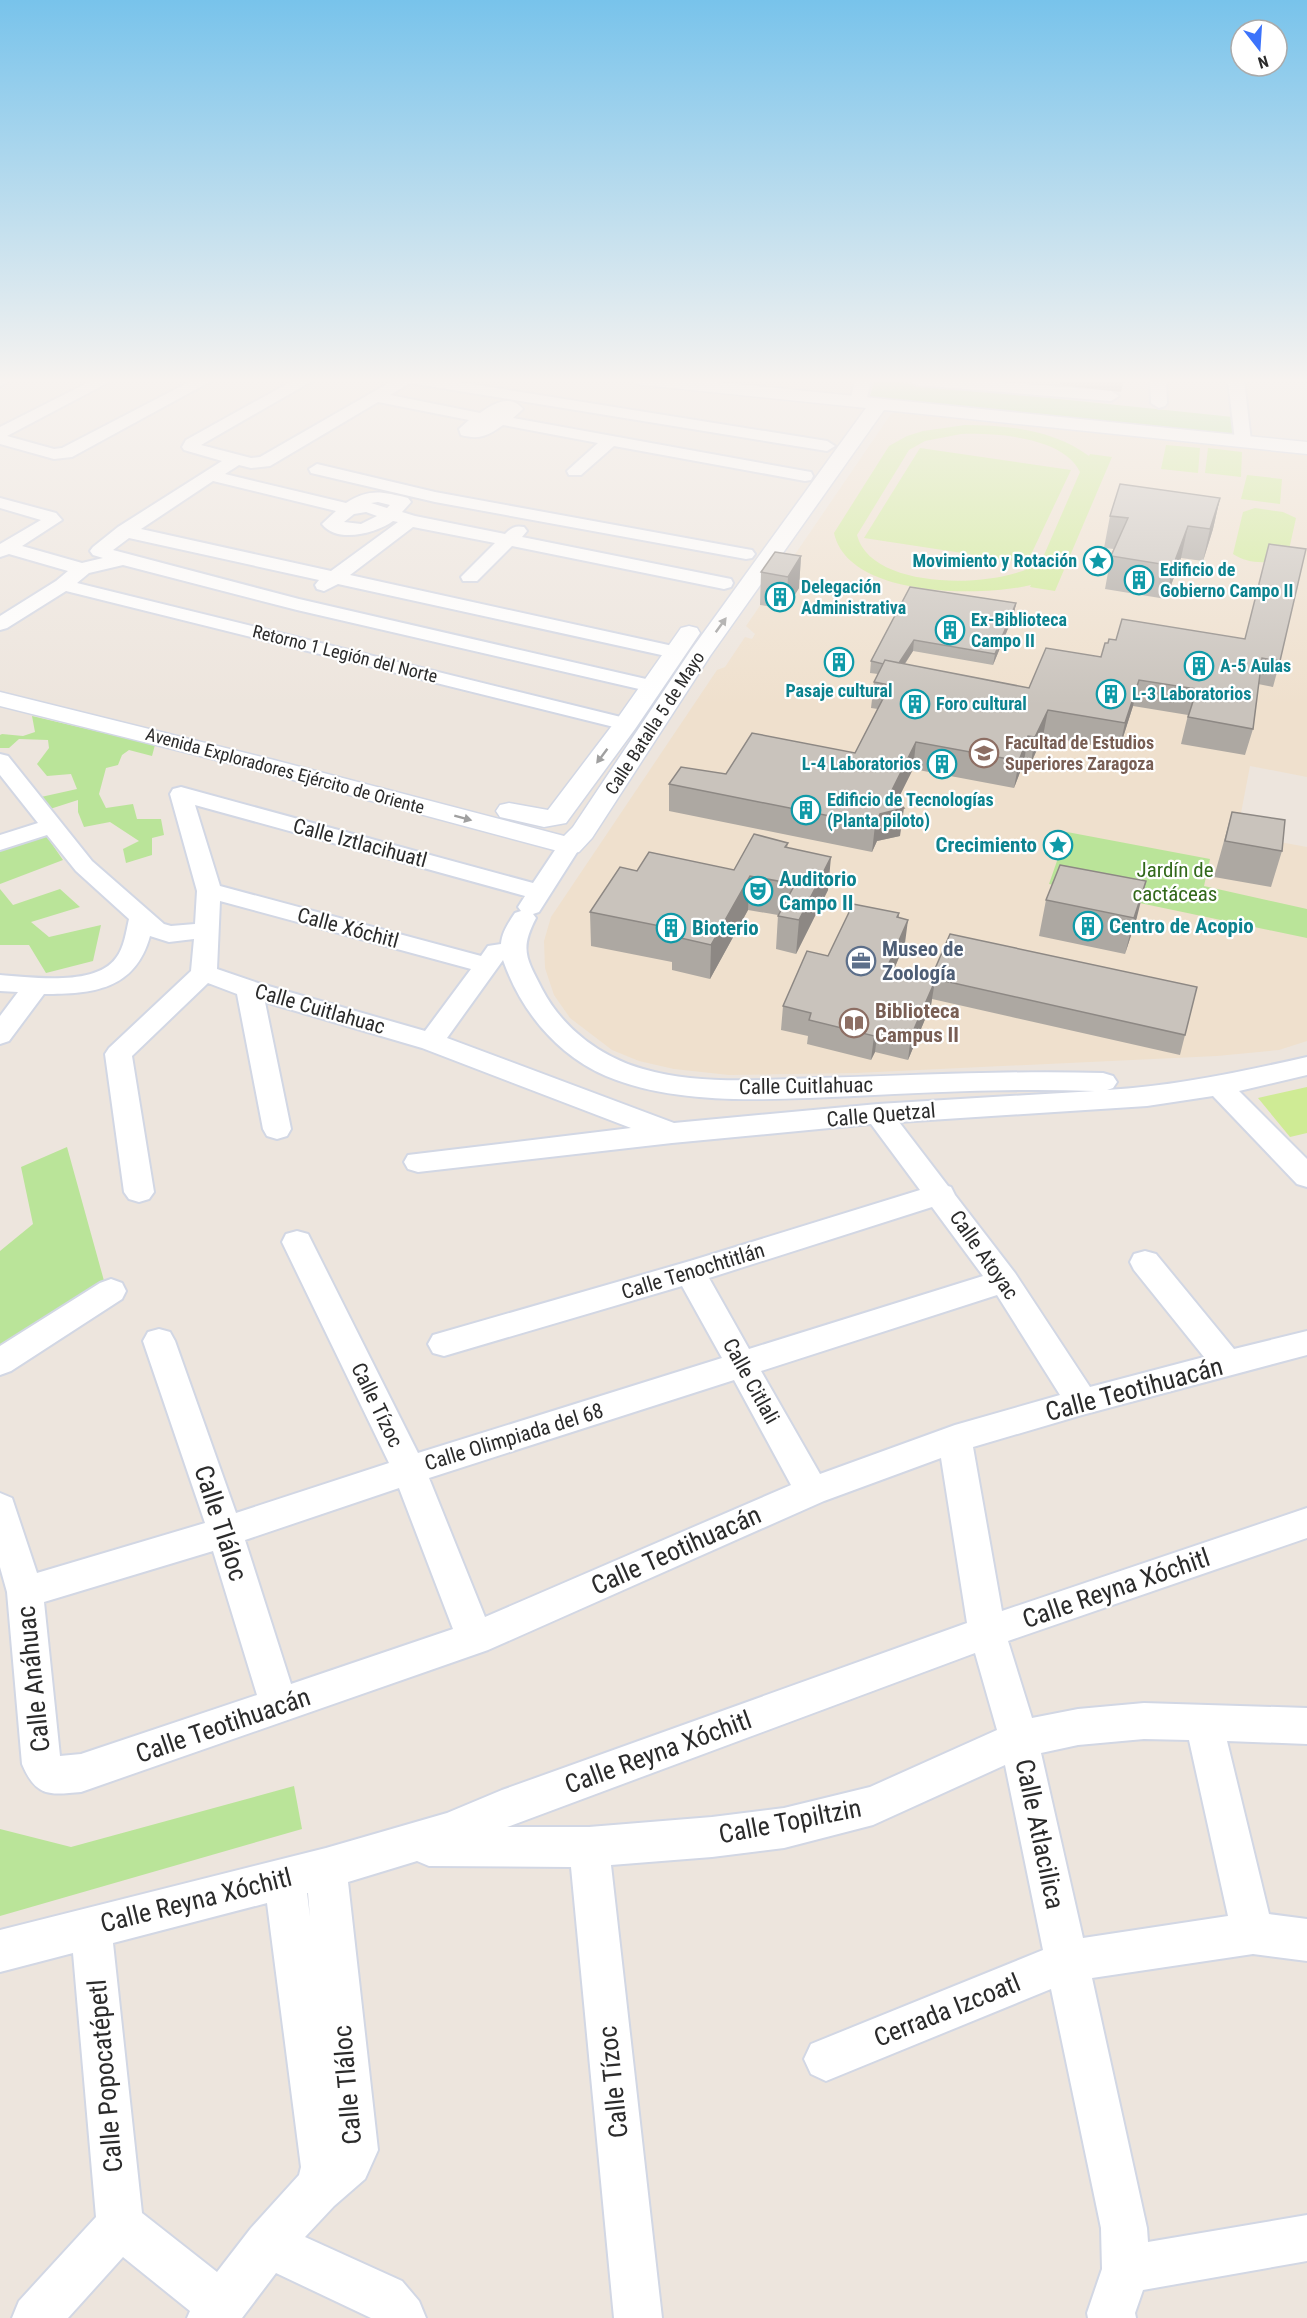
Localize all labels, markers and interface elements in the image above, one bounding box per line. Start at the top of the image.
north arrow [1229,18,1289,78]
text: N [1256,51,1271,72]
place icon: Movimiento y Rotación [1082,545,1114,577]
place label: Movimiento y Rotación [912,550,1077,571]
place label: Edificio de Gobierno Campo II [1160,559,1293,601]
building icon: Edificio de Gobierno Campo II [1123,564,1155,596]
place label: Delegación Administrativa [801,576,906,618]
building icon: Delegación Administrativa [764,581,796,613]
place label: Ex-Biblioteca Campo II [971,609,1067,651]
building icon: Ex-Biblioteca Campo II [934,614,966,646]
one-way arrow [715,617,727,633]
street label: Retorno 1 Legión del Norte [250,620,440,687]
building icon: Pasaje cultural [823,646,855,678]
street label: Calle Batalla 5 de Mayo [601,647,709,798]
building icon: A-5 Aulas [1183,650,1215,682]
place label: A-5 Aulas [1220,655,1291,676]
building icon: L-3 Laboratorios [1095,678,1127,710]
place label: Pasaje cultural [785,680,893,701]
place label: L-3 Laboratorios [1132,683,1251,704]
building icon: Foro cultural [899,688,931,720]
place label: Foro cultural [936,693,1027,714]
street label: Avenida Exploradores Ejército de Oriente [144,723,427,818]
place label: Facultad de Estudios Superiores Zaragoza [1005,732,1154,774]
school or university icon: Facultad de Estudios Superiores Zaragoza [968,737,1000,769]
one-way arrow [597,748,609,763]
building icon: L-4 Laboratorios [926,748,958,780]
place label: L-4 Laboratorios [802,753,921,774]
place label: Edificio de Tecnologías (Planta piloto) [827,789,994,832]
building icon: Edificio de Tecnologías (Planta piloto) [790,794,822,826]
street label: Calle Iztlacihuatl [290,814,430,872]
one-way arrow [455,814,473,823]
place icon: Crecimiento [1042,829,1074,861]
place label: Crecimiento [935,833,1037,857]
park label: Jardín de cactáceas [1133,858,1217,906]
place label: Auditorio Campo II [779,867,857,915]
theatre icon: Auditorio Campo II [742,875,774,907]
street label: Calle Xóchitl [295,903,401,953]
building icon: Centro de Acopio [1072,910,1104,942]
building icon: Bioterio [655,912,687,944]
place label: Centro de Acopio [1109,914,1254,938]
place label: Bioterio [692,916,759,940]
place label: Museo de Zoología [882,937,964,985]
office icon: Museo de Zoología [845,945,877,977]
street label: Calle Cuitlahuac [252,979,388,1039]
place label: Biblioteca Campus II [875,999,960,1047]
library icon: Biblioteca Campus II [838,1007,870,1039]
street label: Calle Cuitlahuac [739,1073,873,1099]
street label: Calle Quetzal [826,1098,936,1132]
street label: Calle Atoyac [945,1206,1023,1304]
street label: Calle Tenochtitlán [619,1238,767,1304]
street label: Calle Citlali [718,1334,784,1428]
street label: Calle Teotihuacán [1042,1351,1226,1427]
street label: Calle Tízoc [346,1359,408,1451]
street label: Calle Olimpiada del 68 [422,1398,606,1476]
street label: Calle Tláloc [188,1461,254,1585]
street label: Calle Teotihuacán [586,1499,766,1601]
street label: Calle Reyna Xóchitl [1018,1542,1214,1634]
street label: Calle Anáhuac [10,1604,56,1754]
street label: Calle Teotihuacán [132,1681,314,1769]
street label: Calle Reyna Xóchitl [561,1704,755,1800]
street label: Calle Atlacilica [1009,1756,1071,1912]
street label: Calle Topiltzin [716,1792,864,1850]
street label: Calle Reyna Xóchitl [97,1862,295,1938]
street label: Cerrada Izcoatl [870,1967,1024,2053]
street label: Calle Popocatépetl [82,1978,128,2174]
street label: Calle Tláloc [327,2024,367,2146]
street label: Calle Tízoc [592,2024,634,2140]

